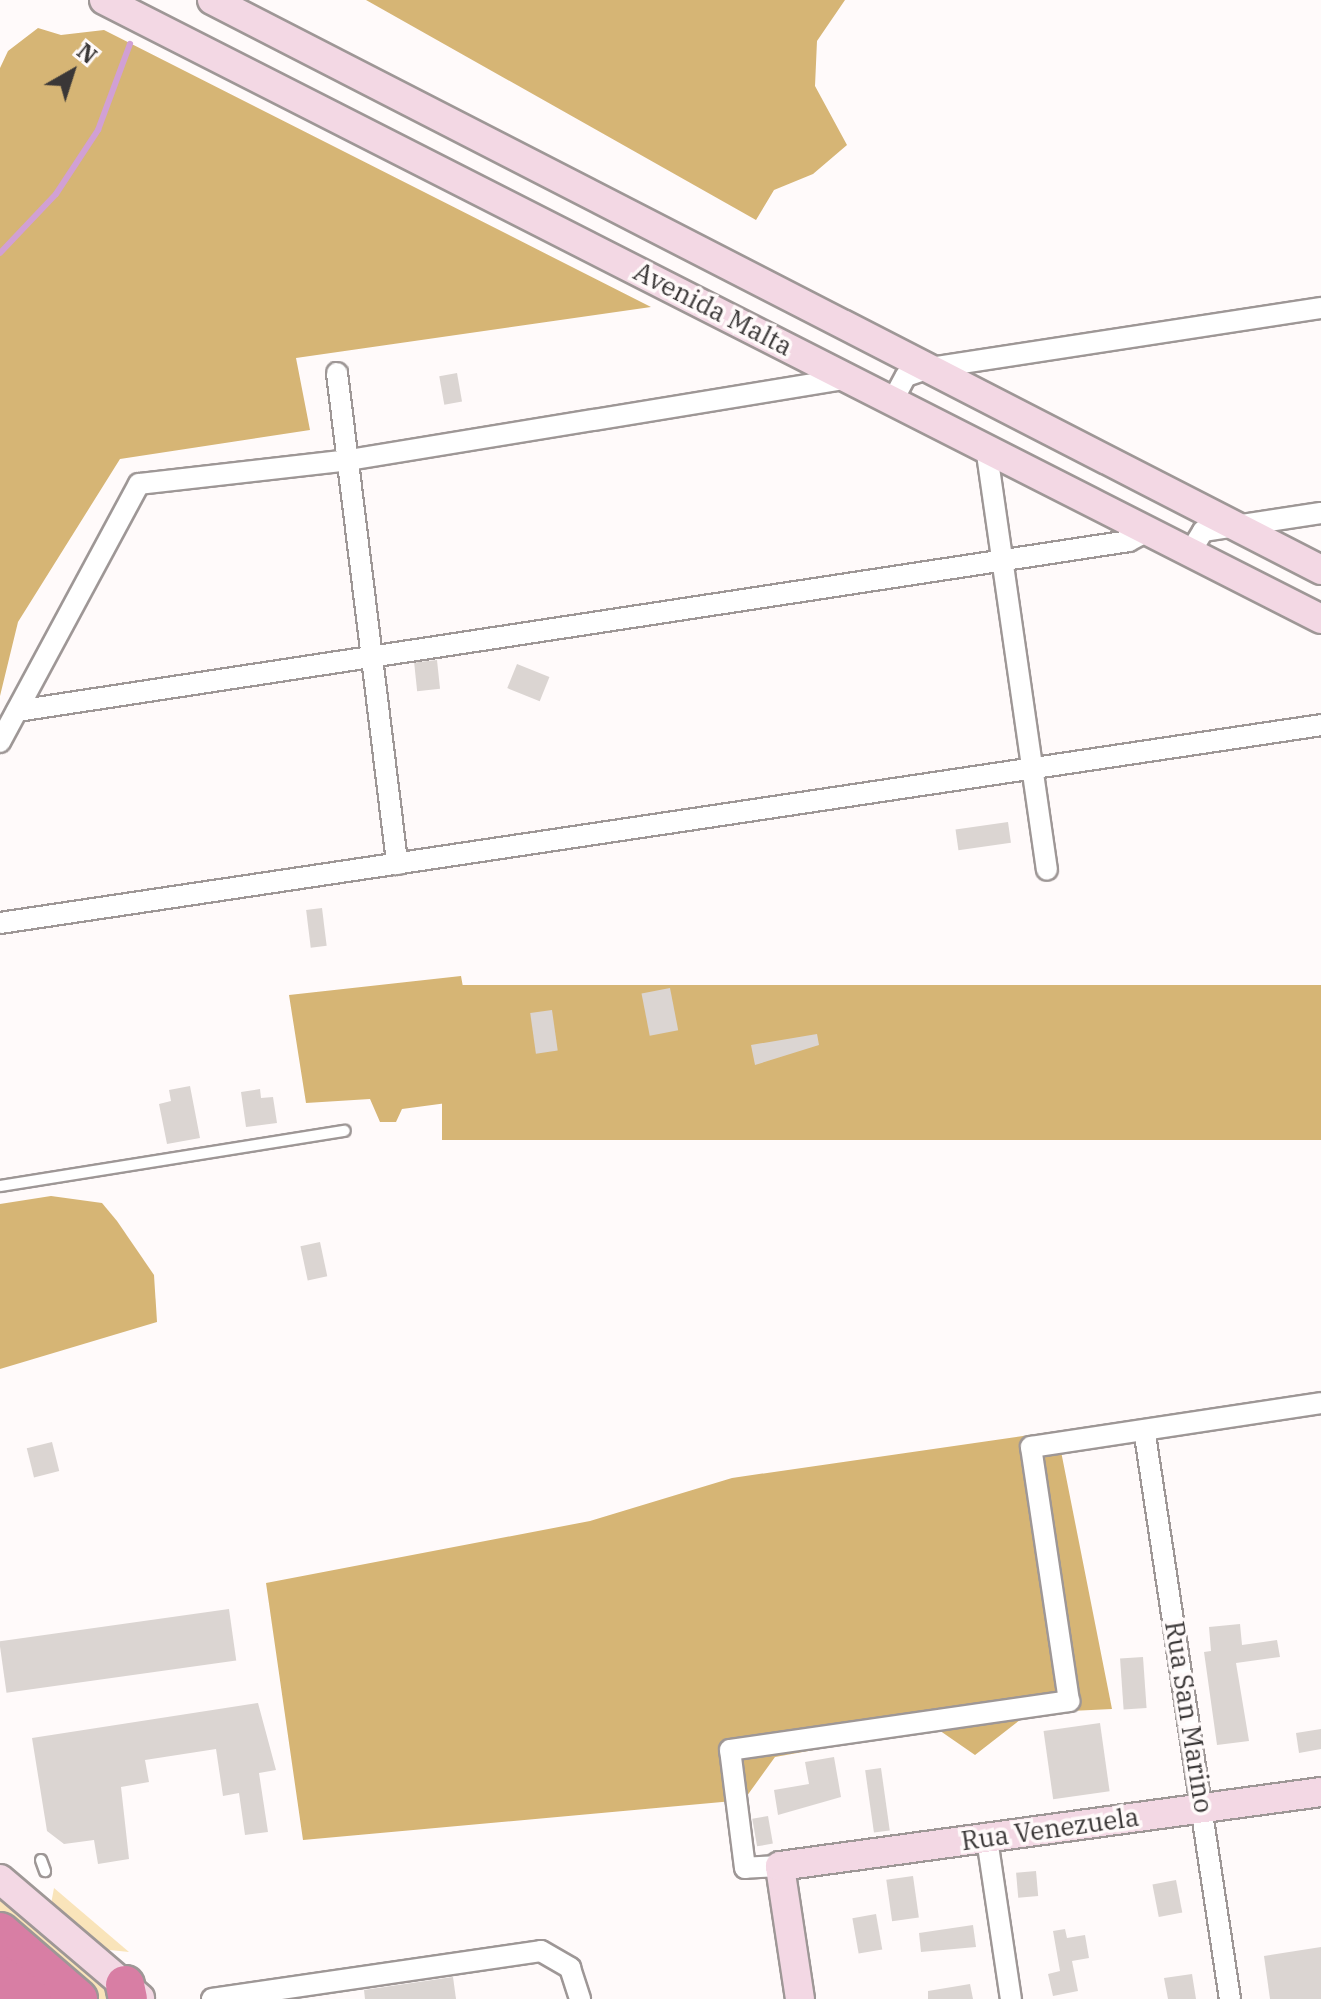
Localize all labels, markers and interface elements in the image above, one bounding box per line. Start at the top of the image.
north arrow [32,32,112,112]
text: N [72,36,103,70]
street label: Avenida Malta [629,256,797,362]
street label: Rua San Marino [1158,1619,1220,1815]
street label: Rua Venezuela [959,1801,1141,1857]

